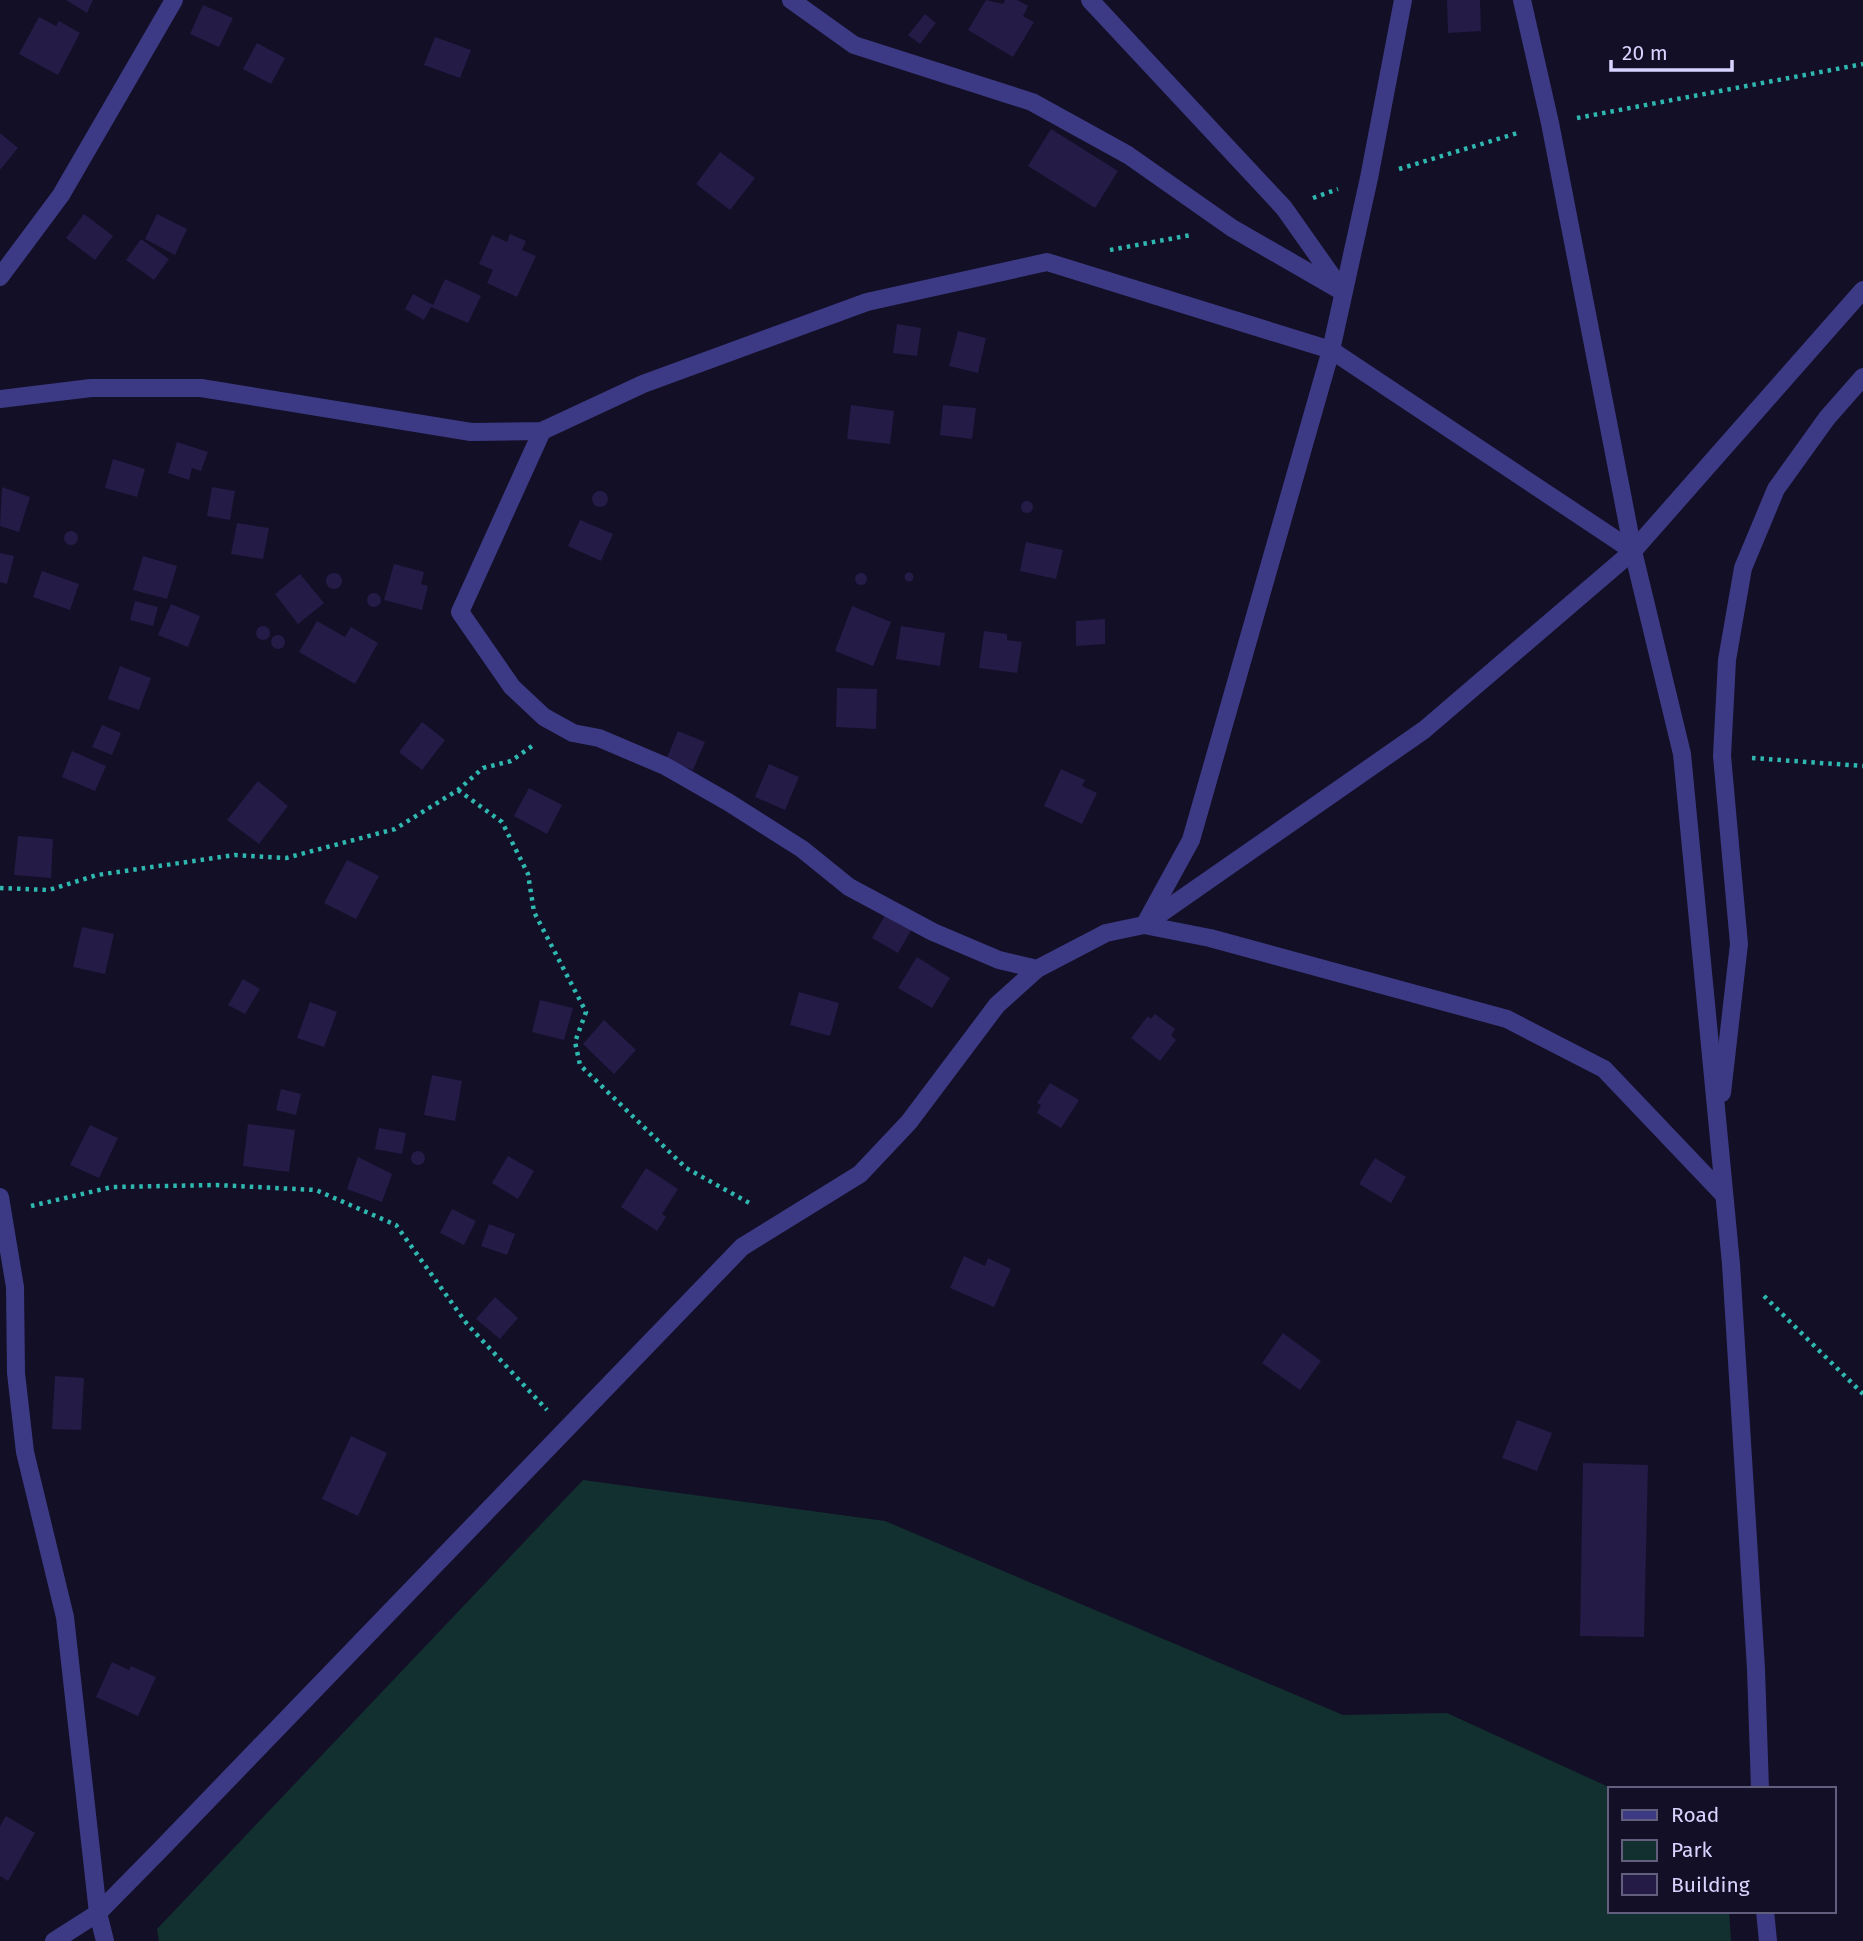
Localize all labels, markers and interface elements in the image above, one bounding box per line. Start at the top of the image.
scale bar [1611,28,1732,72]
text: 20 m [1622,40,1668,66]
legend [1608,1787,1835,1913]
text: Road [1671,1802,1719,1828]
text: Park [1671,1837,1713,1863]
text: Building [1671,1872,1750,1898]

